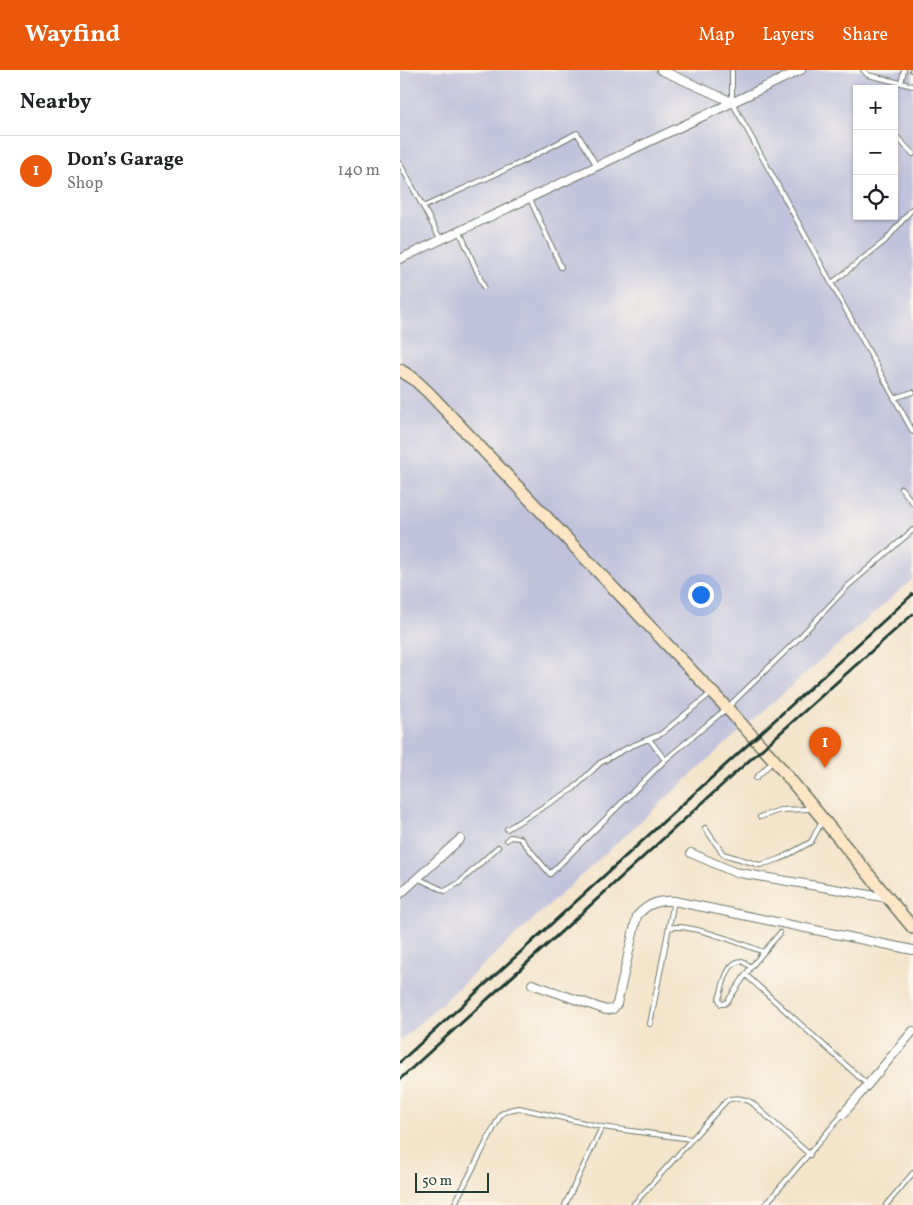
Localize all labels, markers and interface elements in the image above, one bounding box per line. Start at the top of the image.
text: Wayfind [25,18,120,52]
text: Map [698,23,734,48]
text: Layers [762,23,814,48]
text: Share [842,23,888,48]
map controls [853,85,898,220]
button: + [853,85,898,130]
text: Nearby [20,88,91,117]
button: − [853,130,898,175]
text: Don’s Garage [67,147,184,173]
text: 1 [33,160,39,182]
text: 140 m [338,160,380,182]
text: Shop [67,173,103,195]
button: locate [853,175,898,220]
your location [688,582,714,608]
pin: 1 [809,727,841,768]
scale bar [415,1170,489,1193]
text: 50 m [422,1172,452,1191]

